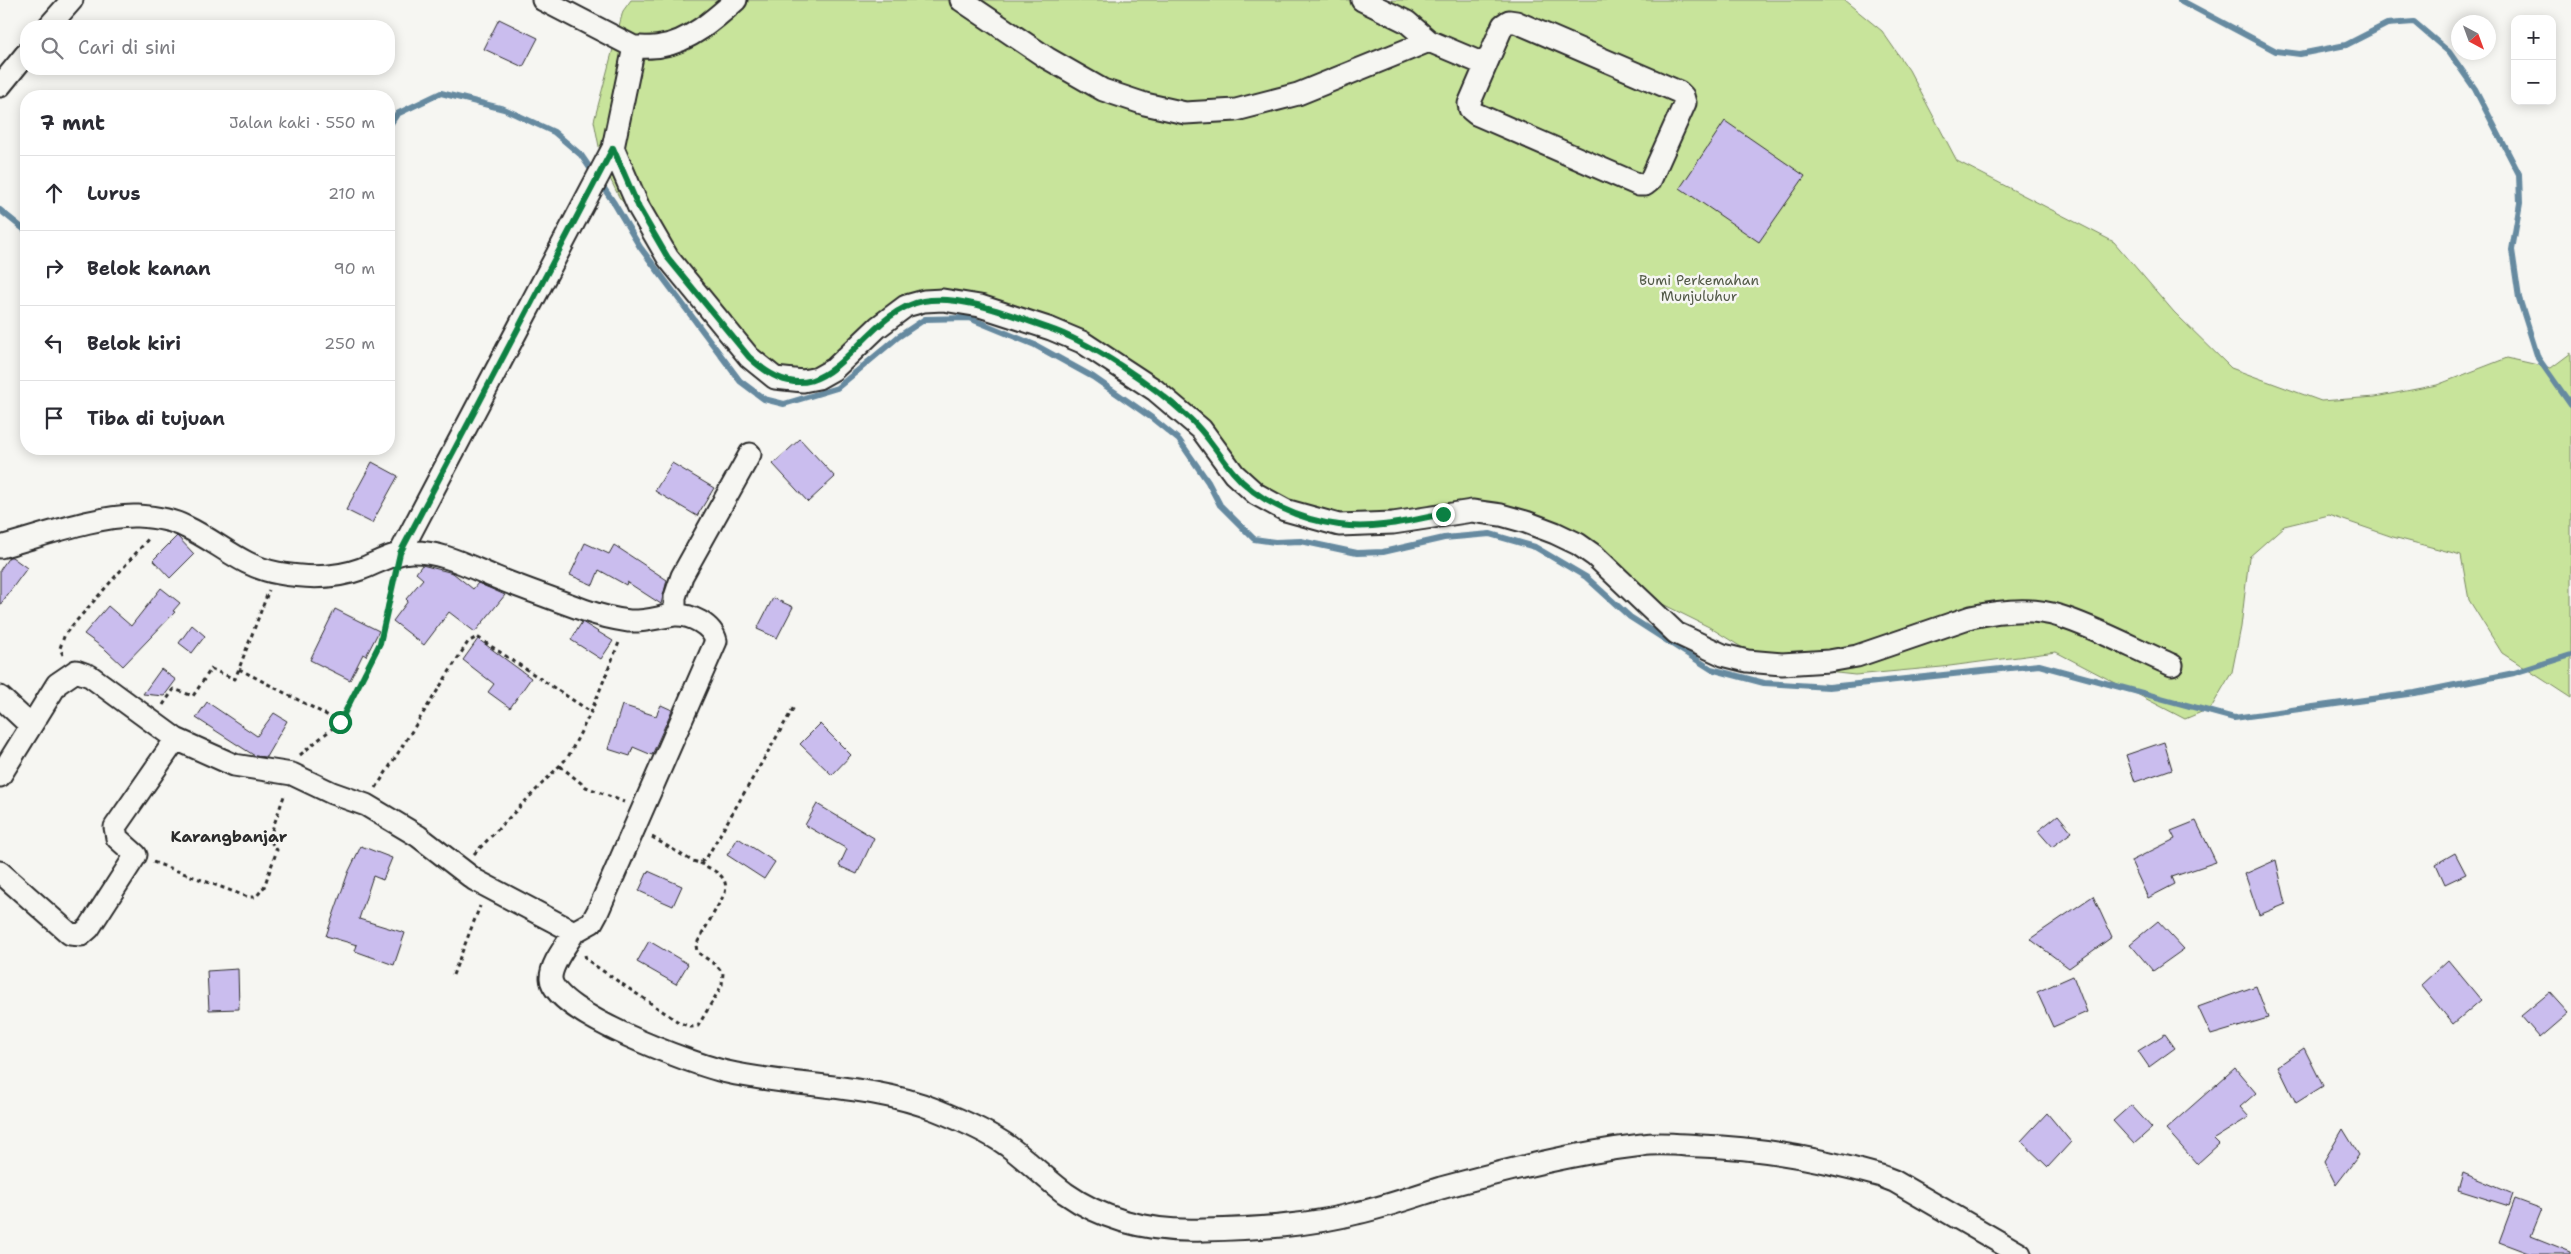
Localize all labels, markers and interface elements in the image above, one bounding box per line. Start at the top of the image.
north arrow [2451,15,2496,60]
map controls [2511,15,2556,105]
button: + [2511,15,2556,60]
search box [20,20,395,75]
icon: search [38,34,66,62]
text: Cari di sini [78,35,176,60]
button: − [2511,60,2556,105]
text: 7 mnt [40,109,105,137]
text: Jalan kaki · 550 m [229,112,375,133]
icon: ahead [40,179,68,207]
text: Lurus [87,181,141,206]
text: 210 m [328,183,375,204]
icon: right [40,254,68,282]
text: Belok kanan [87,256,211,281]
text: 90 m [334,258,375,279]
park label: Bumi Perkemahan Munjuluhur [1639,271,1759,305]
icon: left [40,329,68,357]
text: Belok kiri [87,331,181,356]
text: 250 m [324,333,375,354]
icon: arrive [40,404,68,432]
text: Tiba di tujuan [87,406,225,431]
route end [1432,503,1455,526]
route start [329,711,352,734]
district label: Karangbanjar [171,826,288,847]

